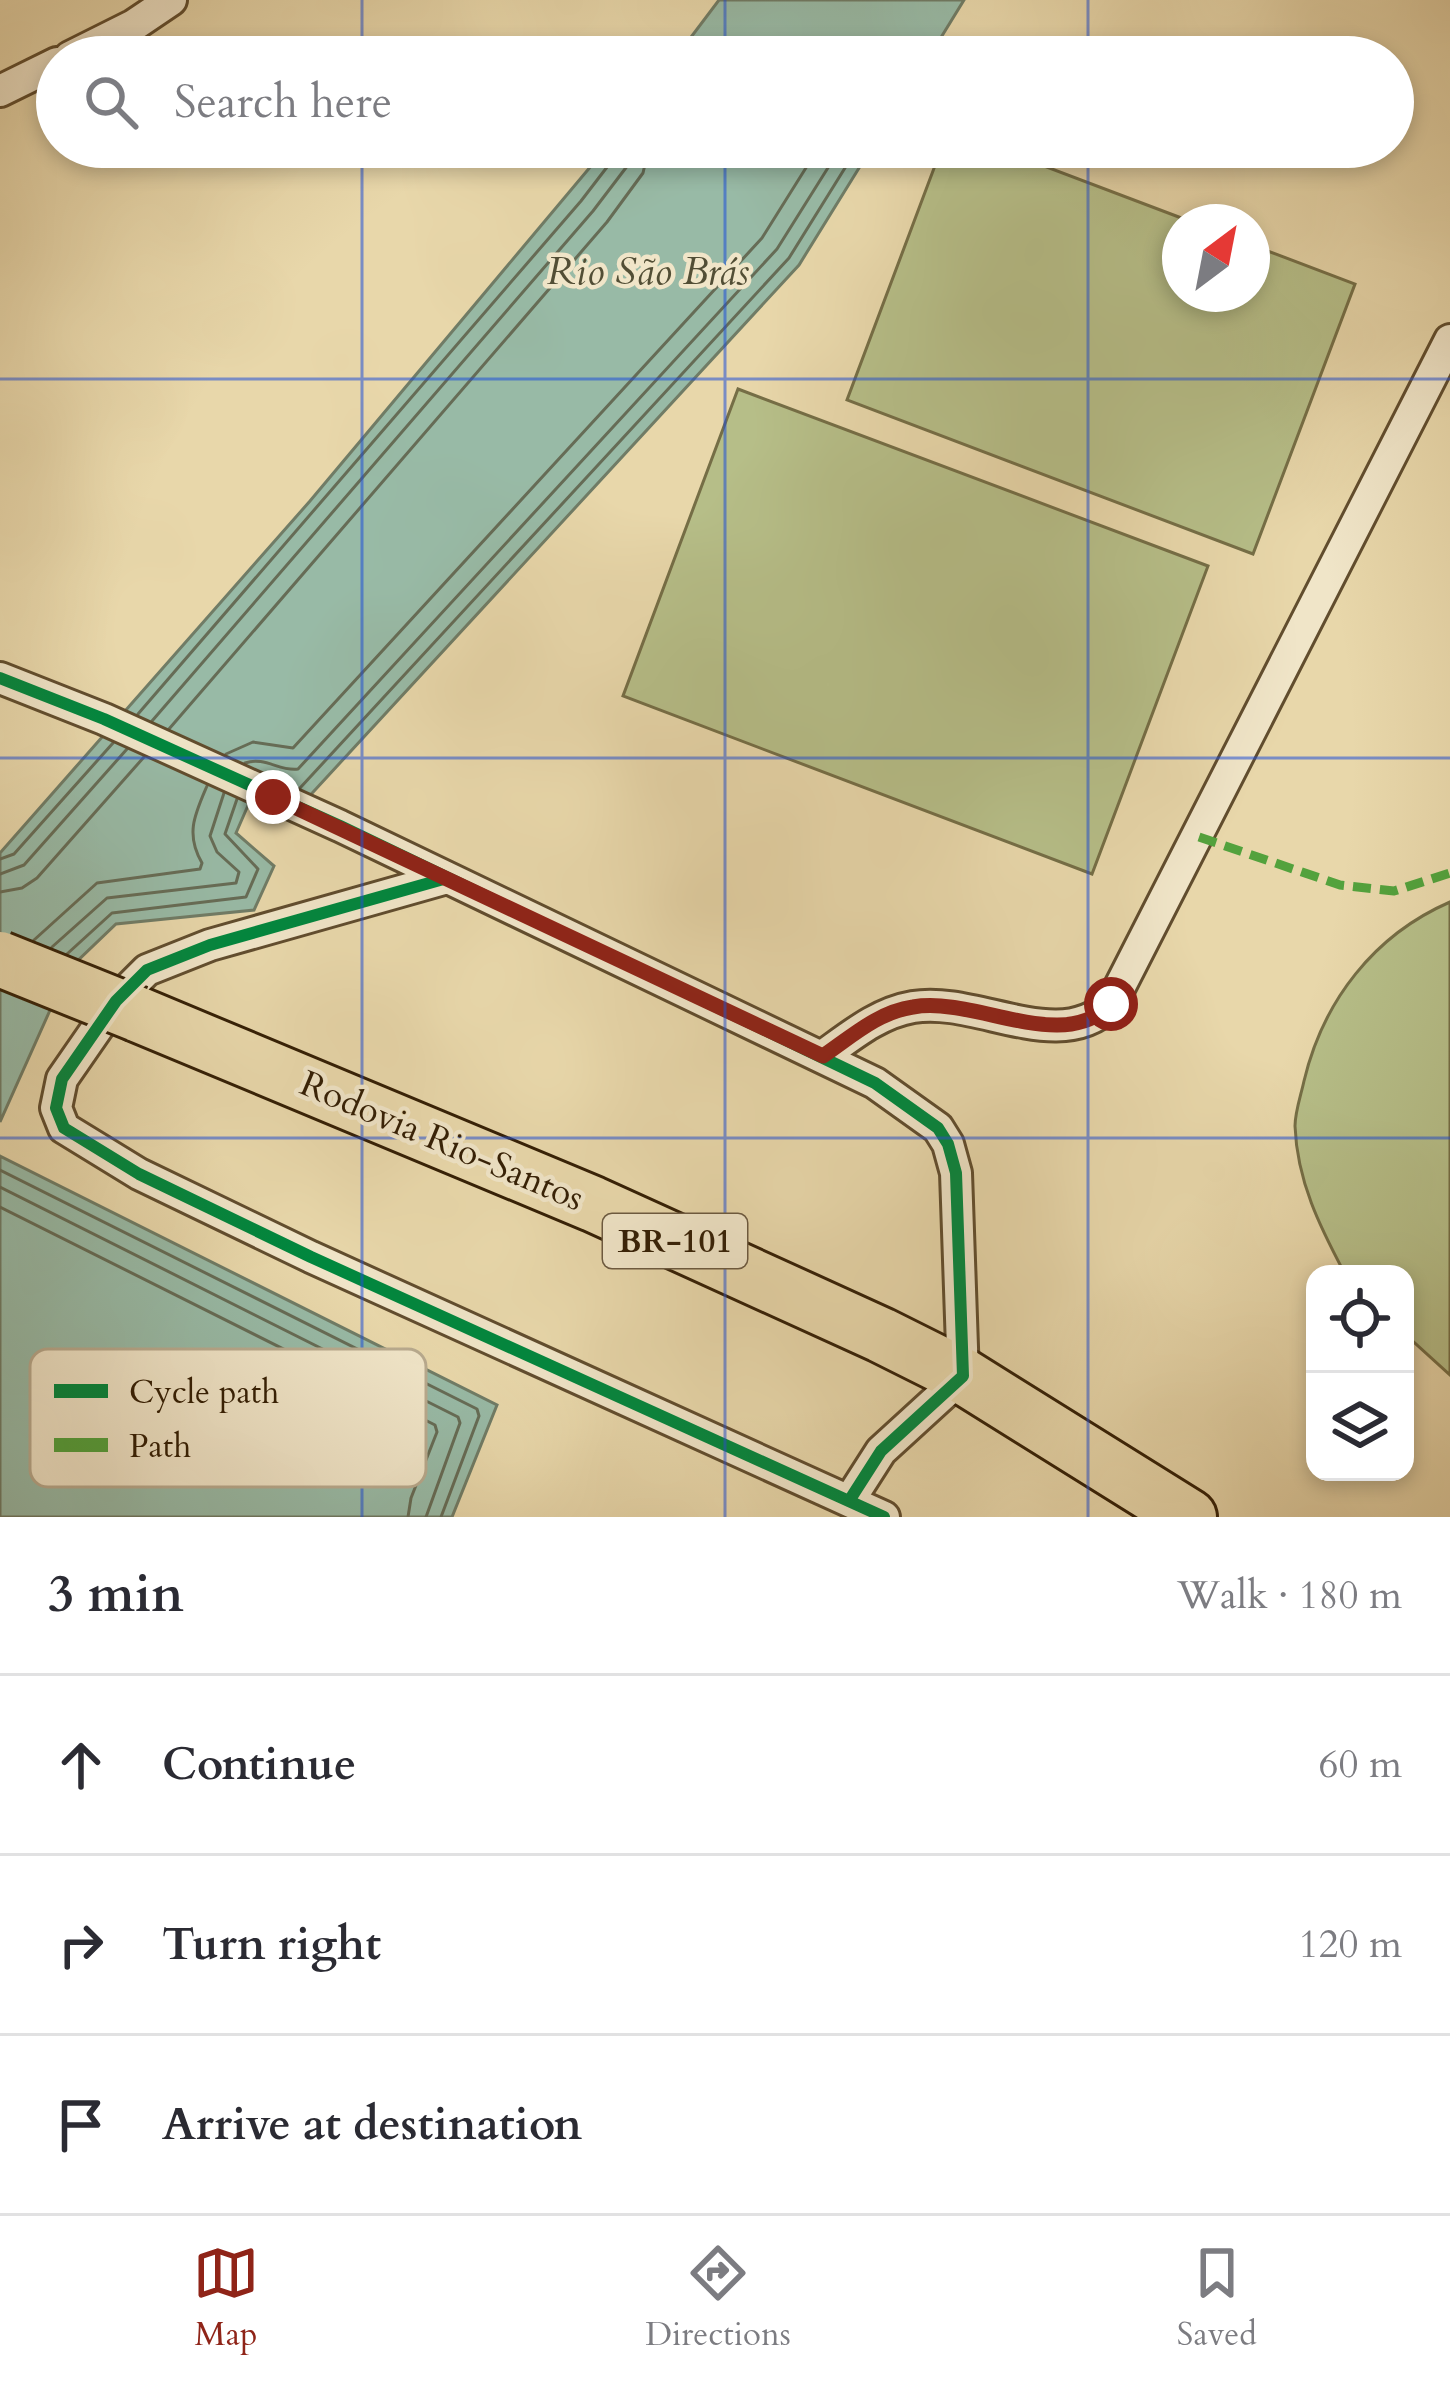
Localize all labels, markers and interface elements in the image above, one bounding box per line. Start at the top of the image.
search box [36,36,1414,168]
icon: search [78,69,144,135]
text: Search here [174,72,392,133]
north arrow [1162,204,1270,312]
water label: Rio São Brás [547,245,749,298]
route end [246,770,300,824]
route start [1084,977,1138,1031]
street label: Rodovia Rio-Santos [292,1059,592,1223]
road number: BR-101 [603,1214,747,1268]
map controls [1306,1265,1414,1481]
button: locate [1306,1265,1414,1373]
legend [30,1349,426,1487]
text: Cycle path [129,1370,279,1415]
button: layers [1306,1373,1414,1481]
text: Path [129,1424,191,1469]
text: 3 min [48,1560,184,1630]
text: Walk · 180 m [1177,1569,1402,1622]
icon: ahead [48,1732,114,1798]
text: Continue [162,1734,356,1795]
text: 60 m [1319,1738,1402,1791]
icon: right [48,1912,114,1978]
text: Turn right [162,1914,381,1975]
text: 120 m [1299,1918,1402,1971]
icon: arrive [48,2092,114,2158]
text: Arrive at destination [162,2094,582,2155]
tab: Map [193,2240,259,2357]
tab: Directions [645,2240,791,2357]
tab: Saved [1177,2240,1257,2357]

